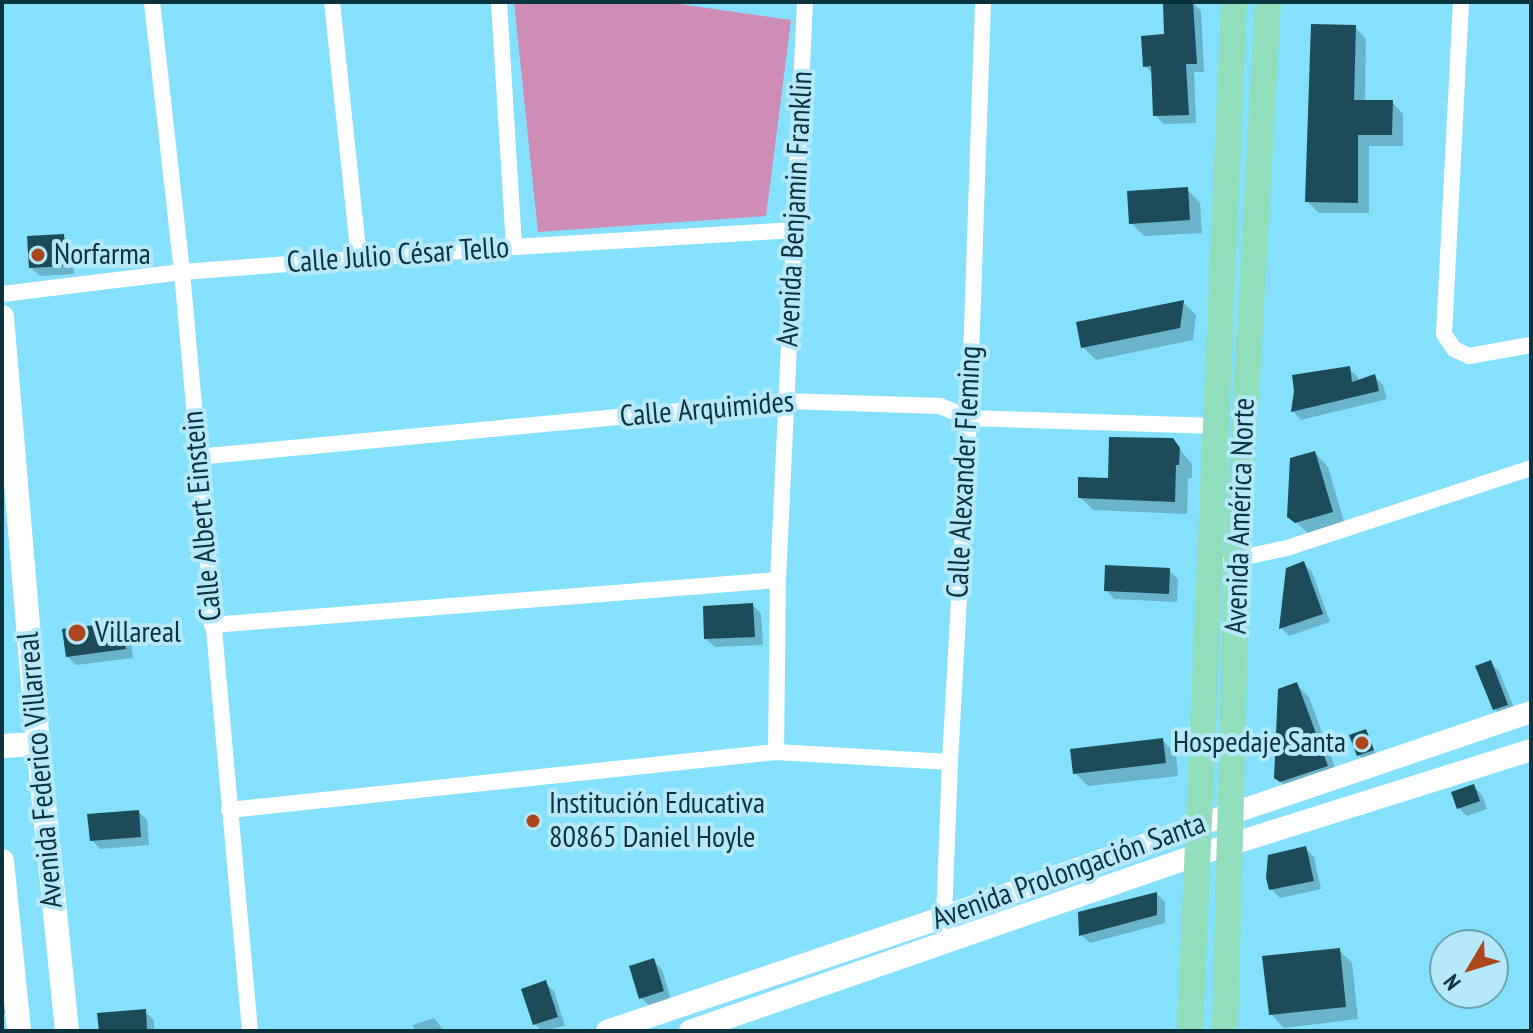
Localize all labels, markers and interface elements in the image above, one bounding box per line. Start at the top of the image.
street label: Avenida Benjamin Franklin [771,70,821,348]
street label: Calle Julio César Tello [286,230,510,282]
place label: Norfarma [54,237,151,273]
marker: Norfarma [29,246,47,264]
street label: Calle Alexander Fleming [940,345,990,599]
street label: Calle Arquimides [618,384,796,436]
street label: Avenida América Norte [1219,397,1263,635]
street label: Calle Albert Einstein [176,409,230,623]
place label: Villareal [95,615,181,651]
marker: Villareal [66,622,88,644]
street label: Avenida Federico Villarreal [11,631,71,909]
place label: Hospedaje Santa [1173,725,1346,761]
marker: Hospedaje Santa [1353,734,1371,752]
place label: Institución Educativa 80865 Daniel Hoyle [549,786,765,856]
street label: Avenida Prolongación Santa [927,806,1211,938]
marker: Institución Educativa 80865 Daniel Hoyle [524,812,542,830]
north arrow [1429,929,1509,1009]
text: N [1437,969,1466,996]

